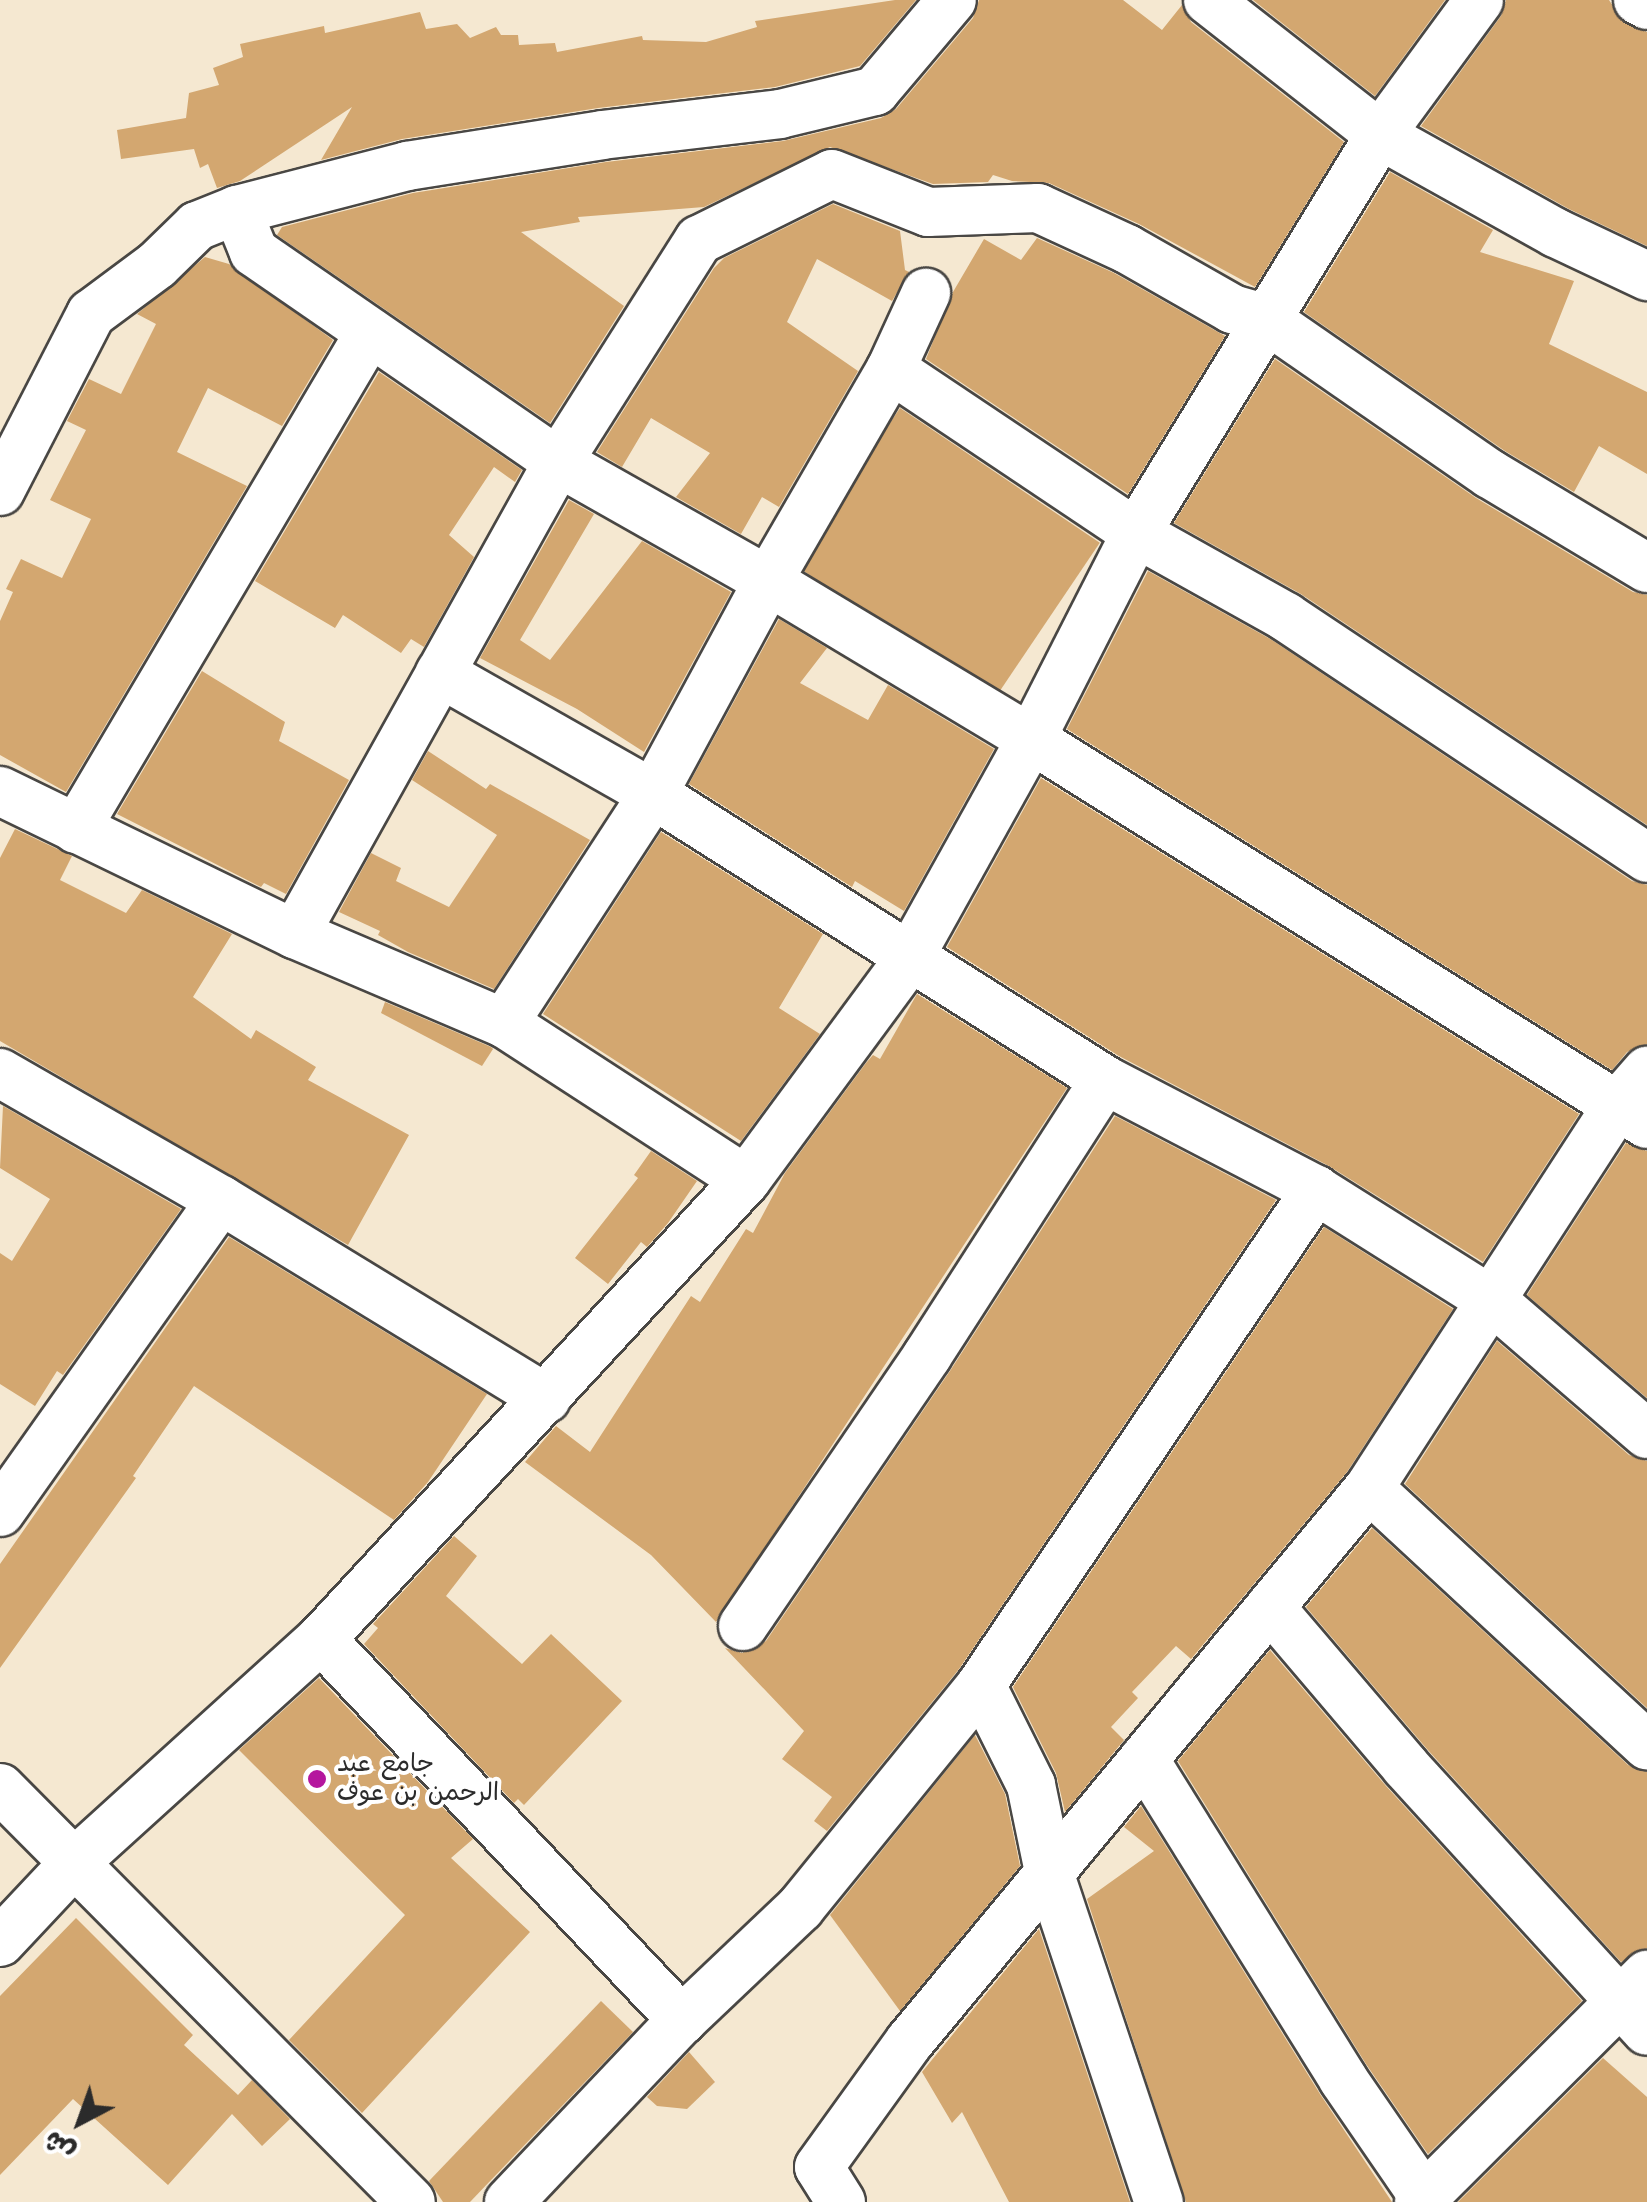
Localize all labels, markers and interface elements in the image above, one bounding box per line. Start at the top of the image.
place label: جامع عبد الرحمن بن عوف [337,1750,499,1809]
marker: جامع عبد الرحمن بن عوف [306,1768,328,1790]
north arrow [30,2072,130,2172]
text: ش [34,2118,86,2172]

